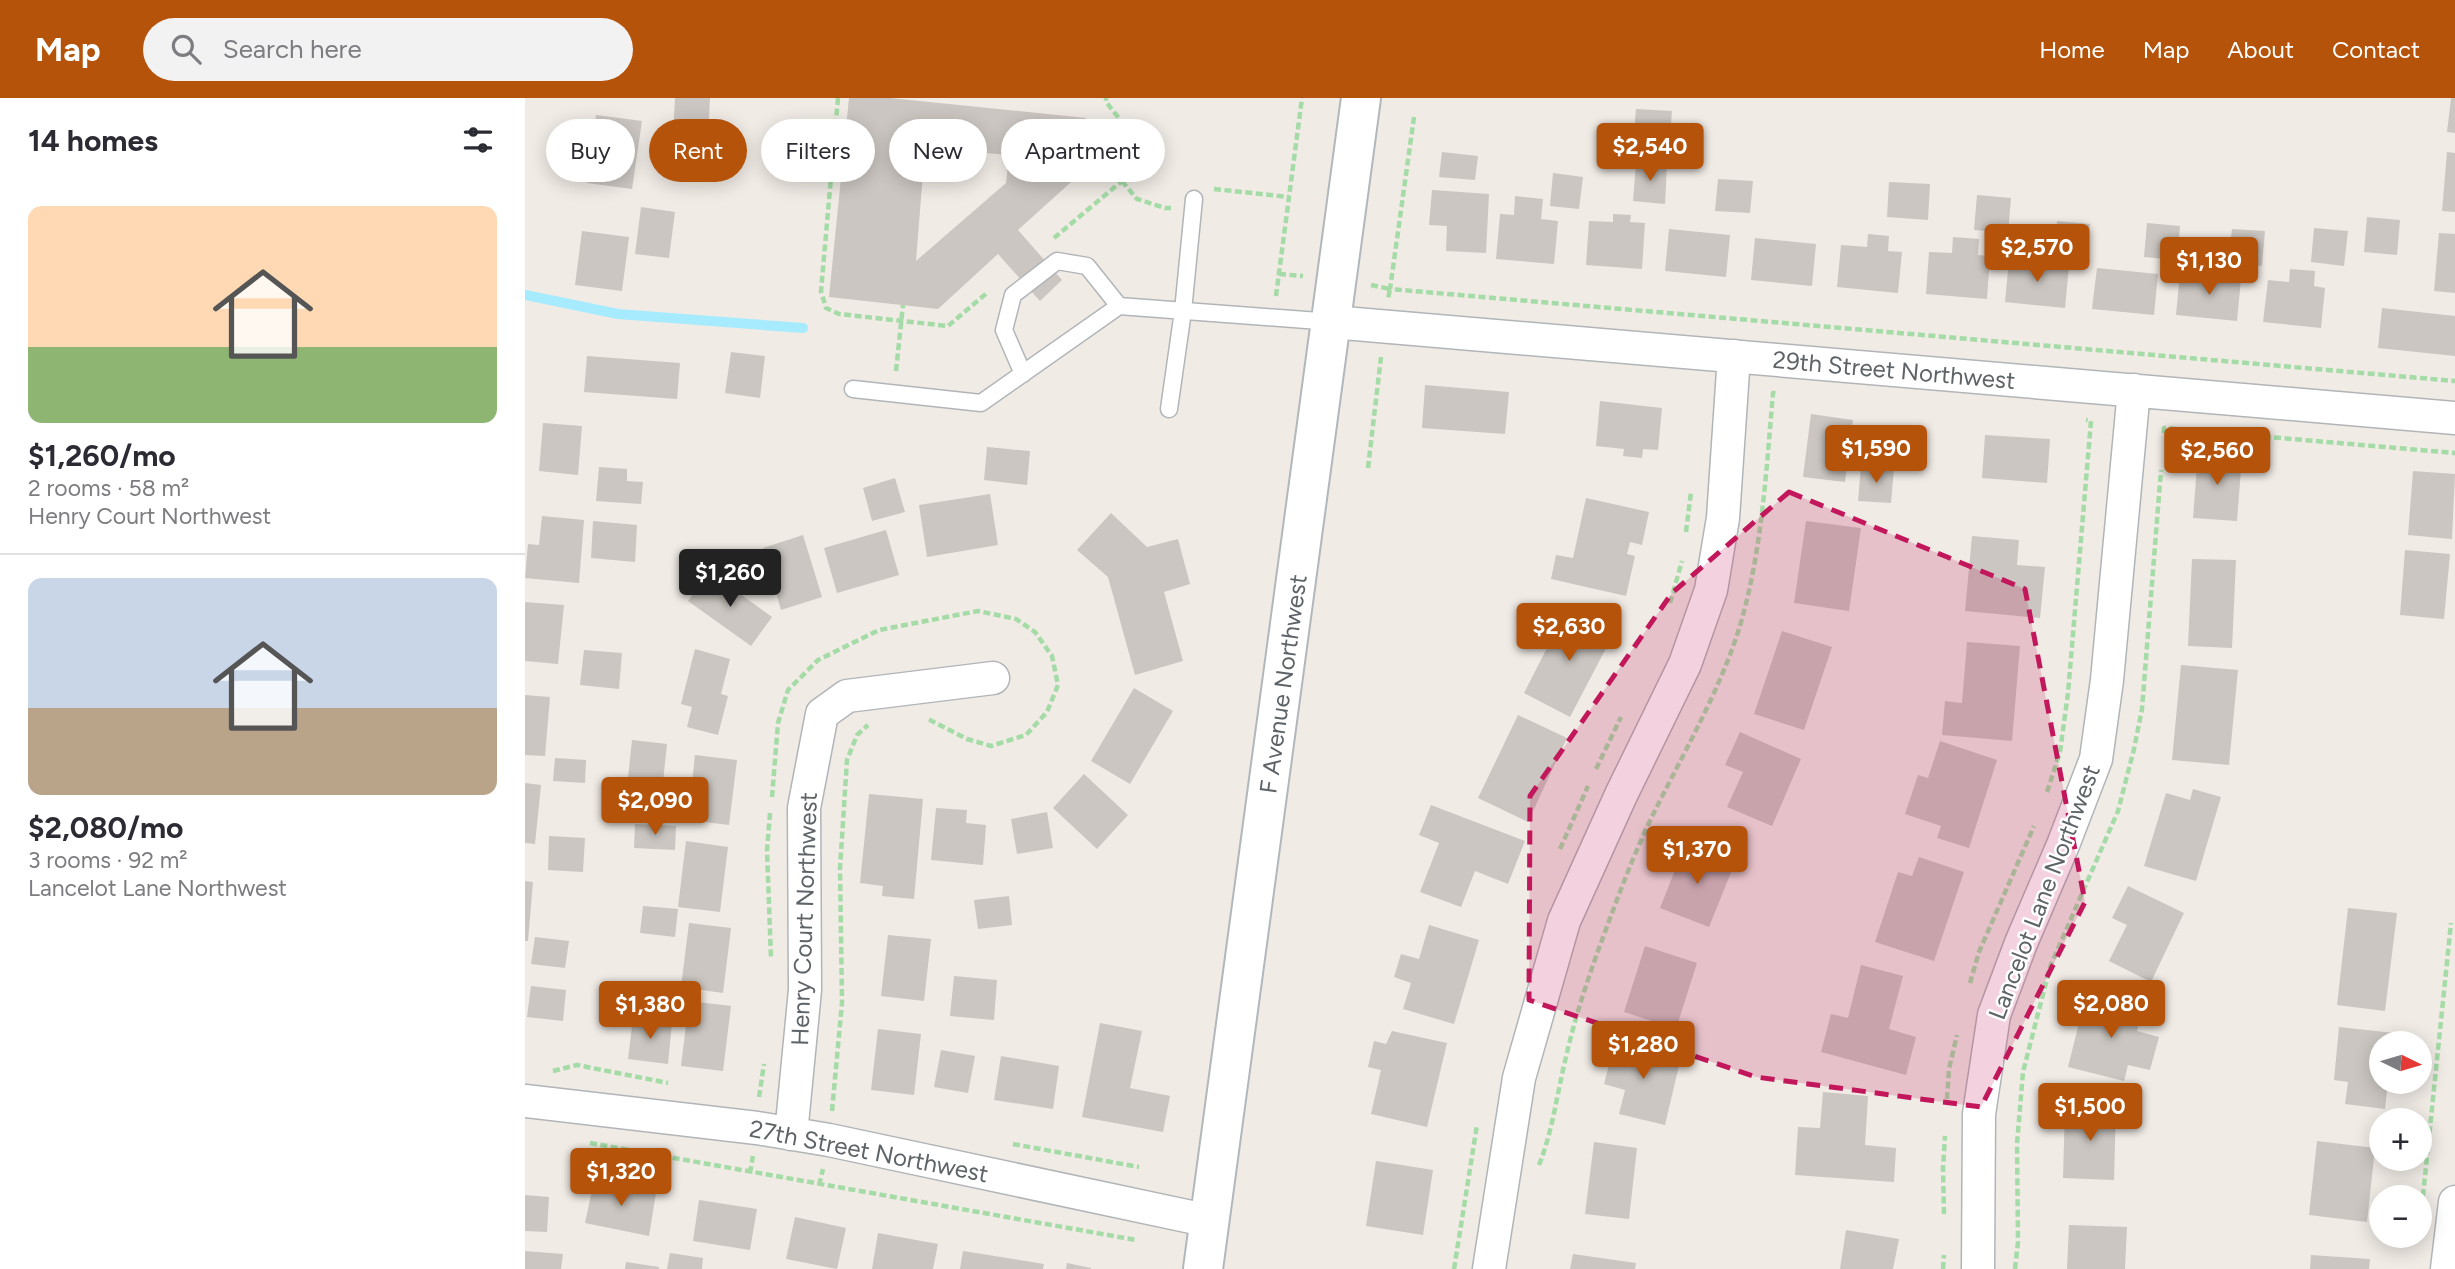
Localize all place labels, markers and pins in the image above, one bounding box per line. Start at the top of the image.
pin: $2,540 [1593,123,1707,183]
pin: $2,570 [1980,225,2094,284]
pin: $1,130 [2152,238,2266,297]
pin: $1,590 [1819,426,1933,485]
pin: $2,560 [2160,428,2274,487]
pin: $1,260 [673,550,787,609]
pin: $2,630 [1512,603,1626,663]
pin: $2,090 [598,778,712,837]
pin: $1,370 [1640,826,1754,886]
pin: $2,080 [2054,981,2168,1040]
pin: $1,380 [593,982,707,1041]
pin: $1,280 [1586,1021,1700,1081]
pin: $1,500 [2033,1084,2147,1143]
pin: $1,320 [564,1148,678,1208]

